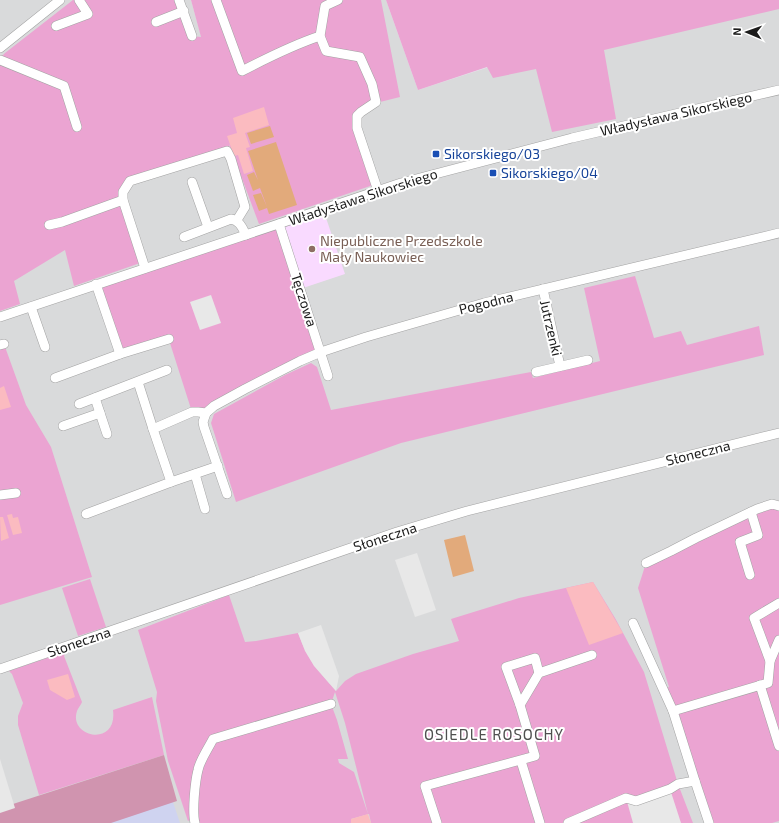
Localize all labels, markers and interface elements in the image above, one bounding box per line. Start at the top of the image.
north arrow [727,12,767,52]
text: N [730,27,743,36]
street label: Władysława Sikorskiego [598,88,754,139]
place label: Sikorskiego/03 [444,145,540,162]
marker: Sikorskiego/03 [431,149,441,159]
street label: Władysława Sikorskiego [286,164,439,229]
place label: Sikorskiego/04 [501,164,598,181]
marker: Sikorskiego/04 [488,168,498,178]
place label: Niepubliczne Przedszkole Mały Naukowiec [320,232,483,265]
marker: Niepubliczne Przedszkole Mały Naukowiec [307,244,317,254]
street label: Tęczowa [288,271,321,329]
street label: Pogodna [457,288,515,317]
street label: Jutrzenki [537,298,566,358]
street label: Słoneczna [664,436,732,469]
street label: Słoneczna [351,518,419,555]
street label: Słoneczna [45,623,113,660]
district label: OSIEDLE ROSOCHY [424,725,564,743]

